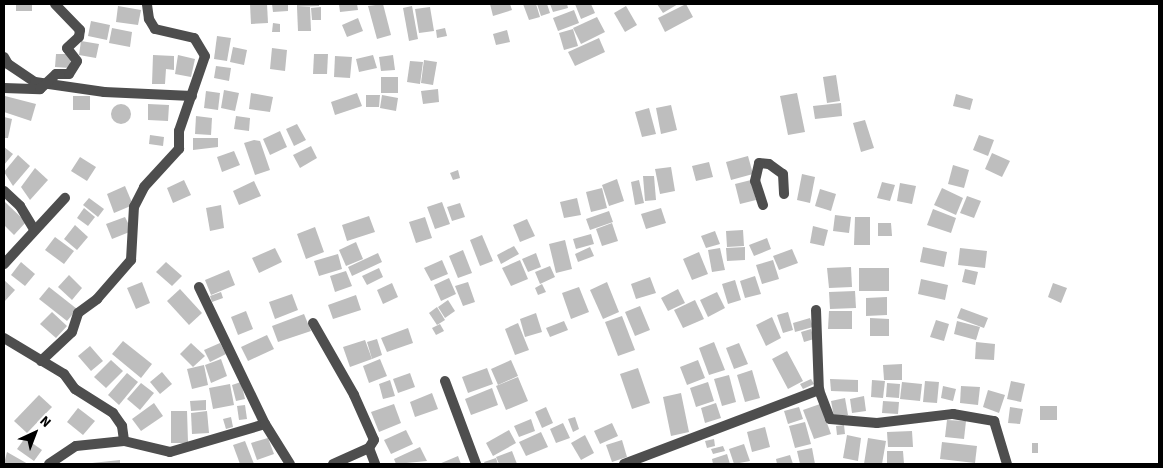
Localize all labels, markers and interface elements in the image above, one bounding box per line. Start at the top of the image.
north arrow [10,408,60,458]
text: N [35,412,55,433]

